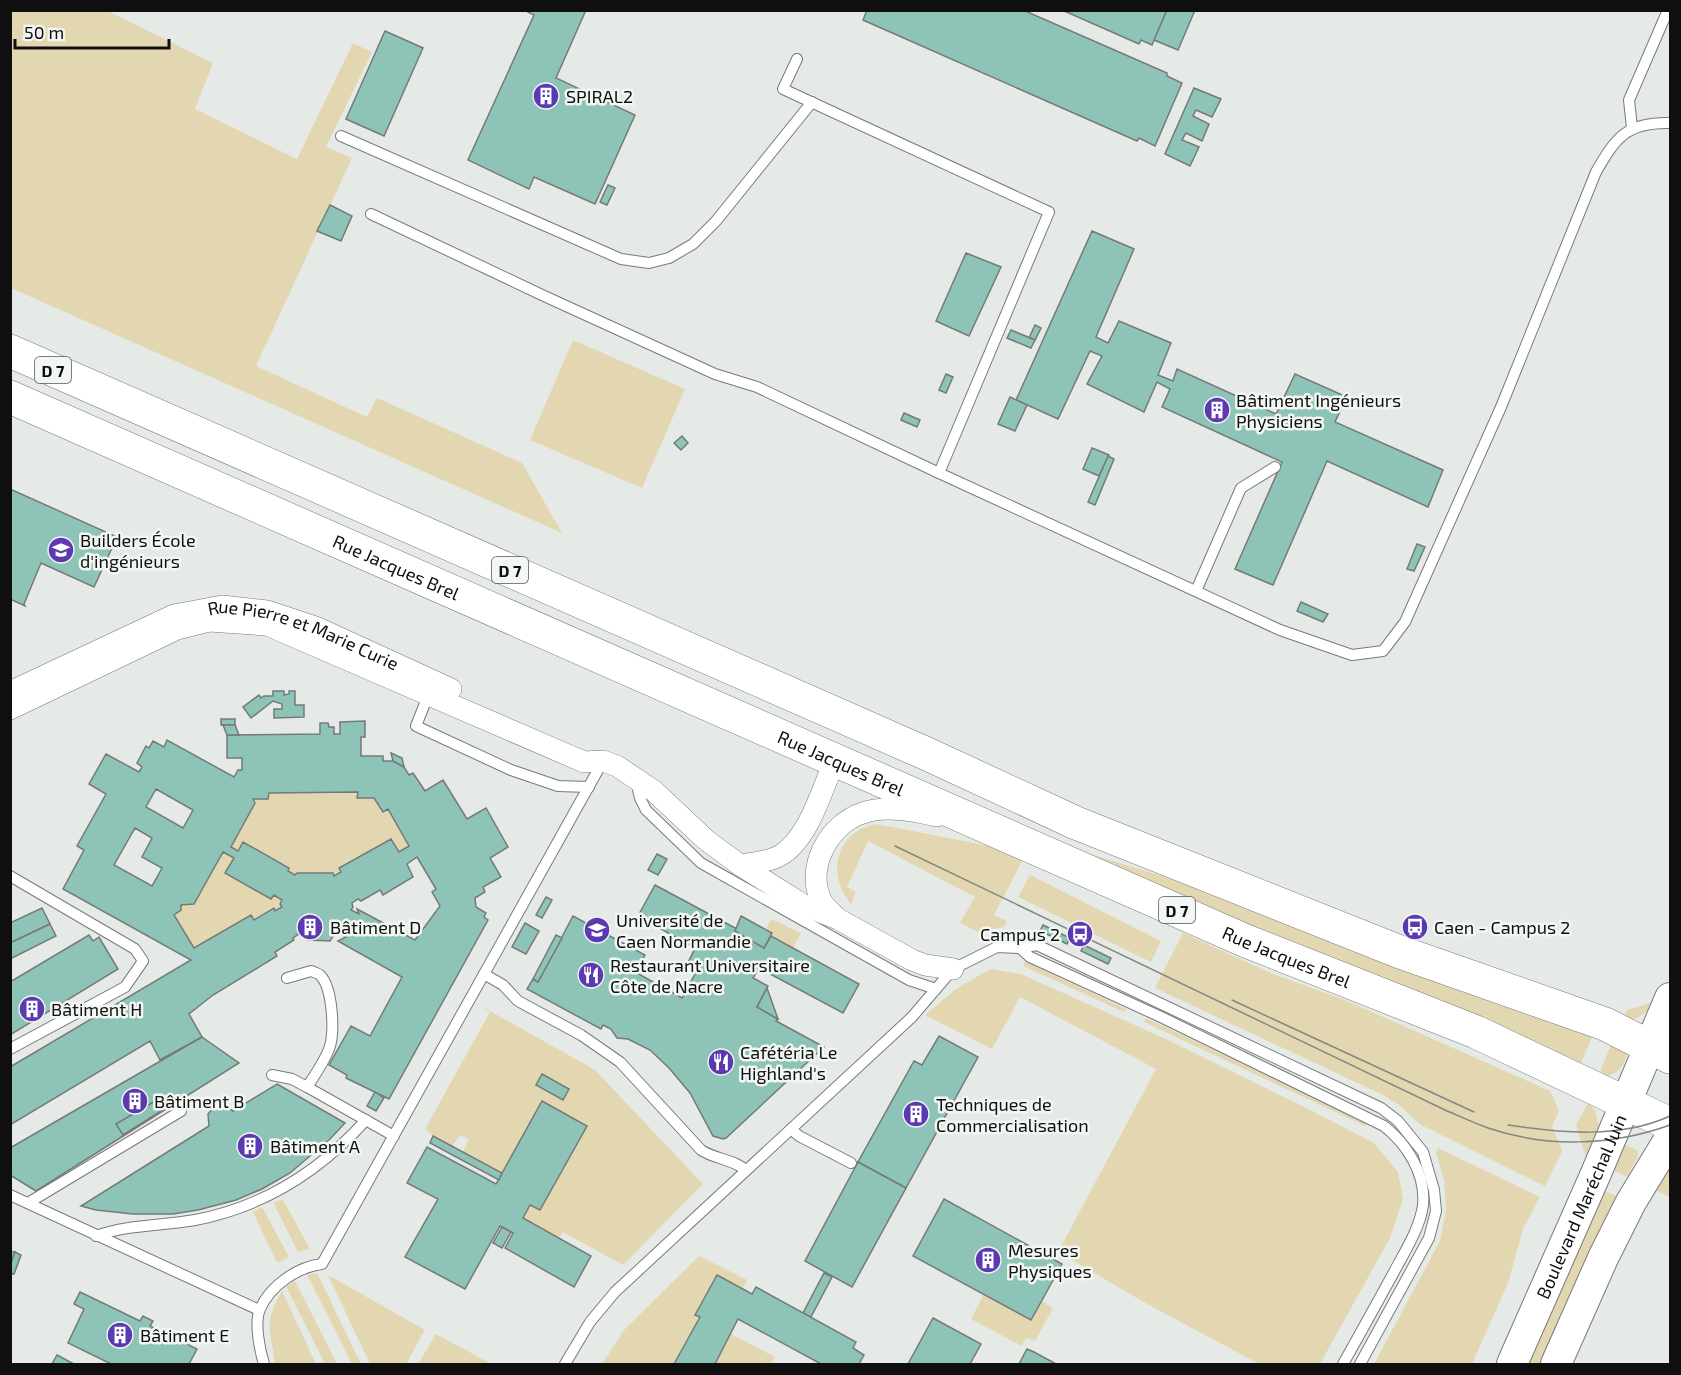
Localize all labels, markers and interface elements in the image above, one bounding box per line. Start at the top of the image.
scale bar [15,12,170,50]
text: 50 m [24,21,64,43]
building icon: SPIRAL2 [531,81,561,111]
place label: SPIRAL2 [566,85,633,107]
road number: D 7 [35,357,71,383]
place label: Bâtiment Ingénieurs Physiciens [1236,389,1401,432]
building icon: Bâtiment Ingénieurs Physiciens [1202,395,1232,425]
place label: Builders École d'ingénieurs [80,529,196,572]
street label: Rue Jacques Brel [330,530,463,605]
school or university icon: Builders École d'ingénieurs [46,535,76,565]
road number: D 7 [492,557,528,583]
street label: Rue Pierre et Marie Curie [206,595,402,675]
street label: Rue Jacques Brel [774,725,908,800]
road number: D 7 [1159,897,1195,923]
place label: Université de Caen Normandie [616,909,751,952]
building icon: Bâtiment D [295,912,325,942]
bus stop icon: Caen - Campus 2 [1400,912,1430,942]
school or university icon: Université de Caen Normandie [582,915,612,945]
place label: Bâtiment D [330,916,421,938]
place label: Caen - Campus 2 [1434,916,1570,938]
bus stop icon: Campus 2 [1065,919,1095,949]
street label: Rue Jacques Brel [1219,921,1354,993]
place label: Campus 2 [980,923,1060,945]
place label: Restaurant Universitaire Côte de Nacre [610,954,810,997]
restaurant icon: Restaurant Universitaire Côte de Nacre [576,960,606,990]
building icon: Bâtiment H [17,994,47,1024]
place label: Bâtiment H [51,998,142,1020]
place label: Cafétéria Le Highland's [740,1041,838,1084]
restaurant icon: Cafétéria Le Highland's [706,1047,736,1077]
building icon: Bâtiment B [120,1086,150,1116]
place label: Bâtiment B [154,1090,244,1112]
place label: Techniques de Commercialisation [936,1093,1089,1136]
building icon: Techniques de Commercialisation [901,1099,931,1129]
street label: Boulevard Maréchal Juin [1531,1111,1631,1302]
building icon: Bâtiment A [235,1131,265,1161]
place label: Bâtiment A [270,1135,361,1157]
place label: Mesures Physiques [1008,1239,1092,1282]
building icon: Mesures Physiques [973,1245,1003,1275]
building icon: Bâtiment E [105,1320,135,1350]
place label: Bâtiment E [140,1324,229,1346]

